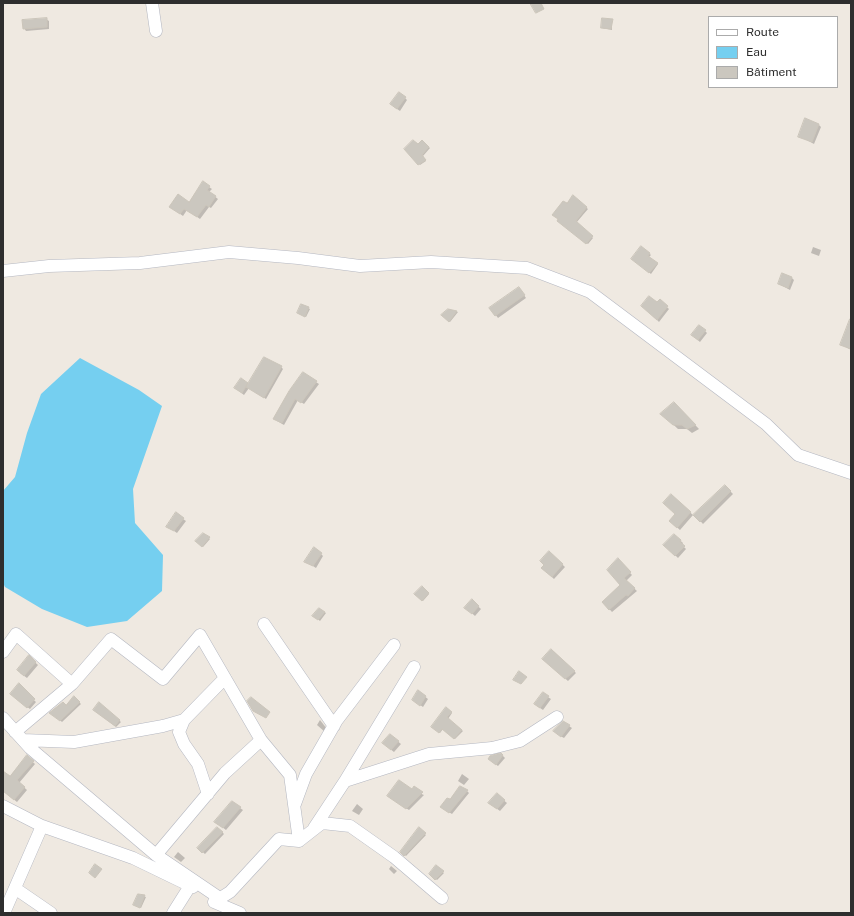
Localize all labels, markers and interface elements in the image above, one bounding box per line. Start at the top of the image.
legend [708,16,838,88]
text: Route [746,25,779,39]
text: Eau [746,45,767,59]
text: Bâtiment [746,65,797,79]

